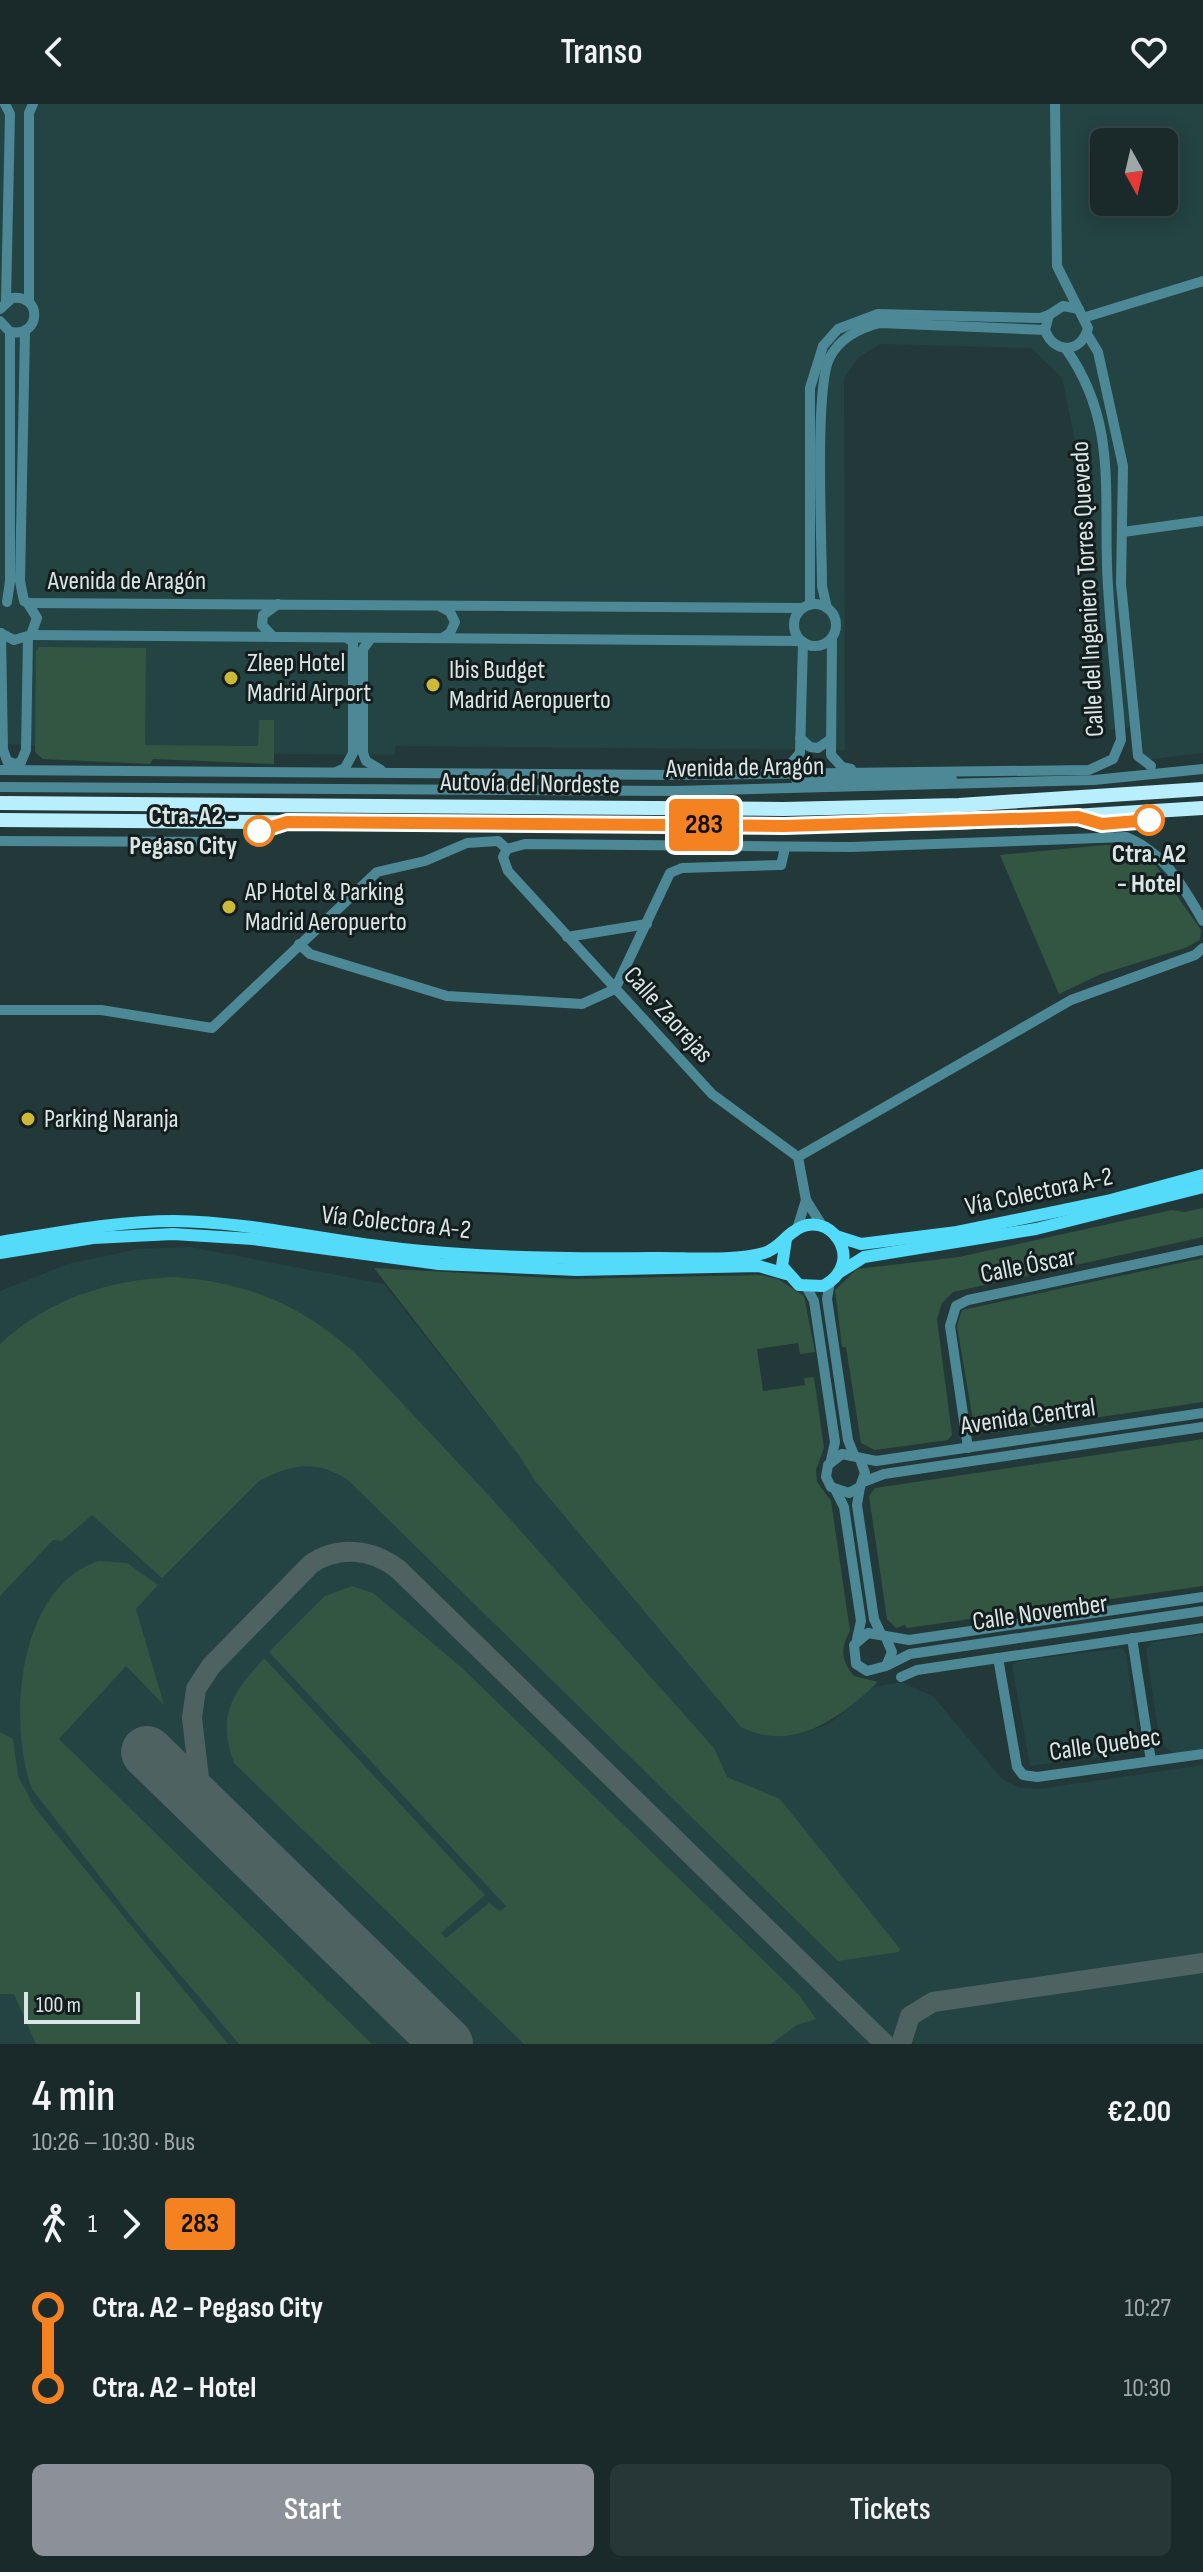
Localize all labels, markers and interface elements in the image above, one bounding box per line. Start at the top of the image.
icon: back [32,30,76,74]
icon: heart [1127,30,1171,74]
text: Transo [560,31,643,74]
north arrow [1090,128,1178,216]
map controls [1090,128,1178,216]
street label: Calle del Ingeniero Torres Quevedo [1065,440,1111,738]
street label: Avenida de Aragón [47,566,206,597]
place label: Zleep Hotel Madrid Airport [247,648,371,709]
place label: Ibis Budget Madrid Aeropuerto [449,655,611,716]
marker: Zleep Hotel Madrid Airport [222,669,240,687]
marker: Ibis Budget Madrid Aeropuerto [424,676,442,694]
street label: Avenida de Aragón [665,751,824,785]
street label: Autovía del Nordeste [439,767,620,801]
line badge: 283 [658,799,750,851]
place label: Ctra. A2 - Pegaso City [129,801,237,862]
marker: Ctra. A2 - Hotel [1134,805,1164,835]
text: 283 [685,808,723,841]
marker: Ctra. A2 - Pegaso City [244,816,274,846]
place label: Ctra. A2 - Hotel [1112,839,1186,900]
place label: AP Hotel & Parking Madrid Aeropuerto [244,877,407,938]
marker: AP Hotel & Parking Madrid Aeropuerto [220,898,238,916]
street label: Calle Zaorejas [617,960,719,1070]
place label: Parking Naranja [44,1104,179,1135]
marker: Parking Naranja [19,1110,37,1128]
street label: Vía Colectora A-2 [962,1161,1116,1223]
street label: Vía Colectora A-2 [320,1200,472,1246]
street label: Calle Óscar [978,1242,1079,1290]
street label: Avenida Central [957,1392,1098,1442]
street label: Calle November [971,1588,1110,1638]
street label: Calle Quebec [1047,1722,1163,1768]
scale bar [24,1988,140,2024]
text: 100 m [36,1992,81,2019]
text: 4 min [32,2070,115,2123]
text: €2.00 [1107,2094,1171,2130]
text: 10:26 – 10:30 · Bus [32,2127,195,2158]
icon: walk [32,2202,76,2246]
icon: forward [109,2202,153,2246]
text: 283 [181,2207,219,2240]
text: 1 [88,2209,97,2240]
text: Ctra. A2 - Pegaso City [92,2290,323,2326]
text: 10:27 [1125,2293,1171,2324]
text: Ctra. A2 - Hotel [92,2370,256,2406]
text: 10:30 [1123,2373,1171,2404]
button: Start [32,2464,594,2556]
button: Tickets [610,2464,1171,2556]

